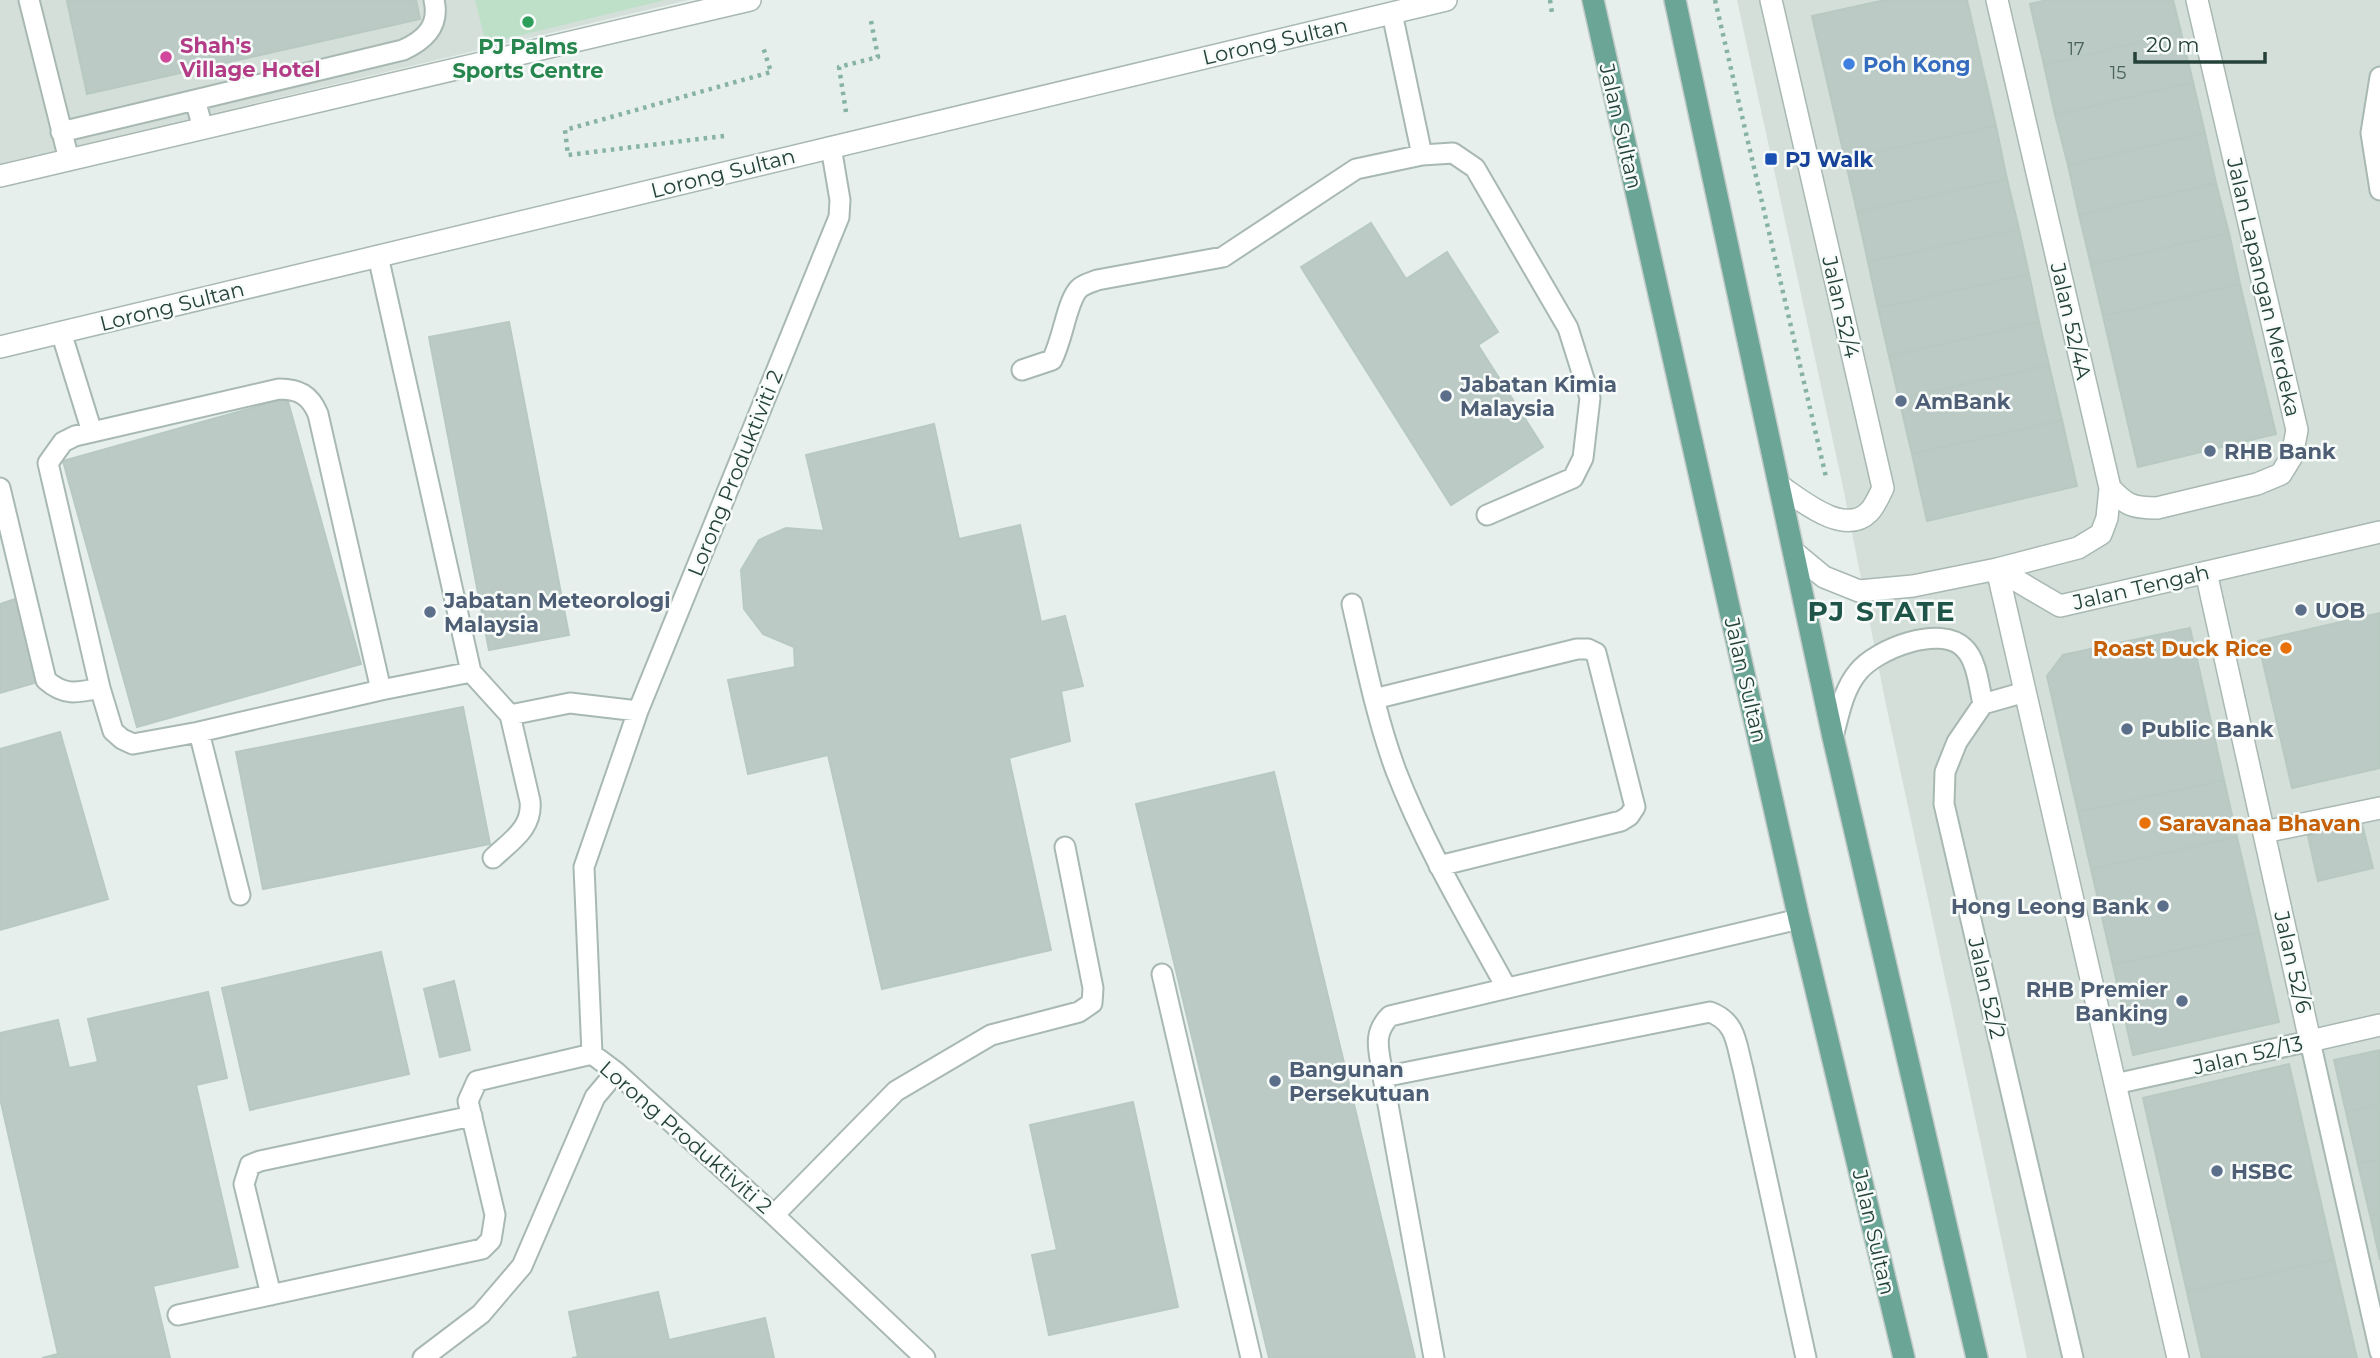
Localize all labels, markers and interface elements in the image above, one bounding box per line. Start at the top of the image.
street label: Lorong Sultan [1200,12,1350,70]
marker: PJ Palms Sports Centre [520,14,536,30]
scale bar [2135,21,2264,65]
text: 20 m [2146,32,2200,57]
place label: Shah's Village Hotel [179,33,321,82]
place label: PJ Palms Sports Centre [452,34,604,83]
house number: 17 [2067,38,2085,60]
marker: Shah's Village Hotel [158,49,174,65]
place label: Poh Kong [1863,52,1970,77]
marker: Poh Kong [1841,56,1857,72]
street label: Jalan Sultan [1594,60,1648,191]
house number: 15 [2110,62,2126,84]
street label: Lorong Sultan [648,143,798,203]
place label: PJ Walk [1785,147,1874,172]
marker: PJ Walk [1763,151,1779,167]
street label: Jalan Lapangan Merdeka [2222,154,2306,419]
street label: Jalan 52/4 [1817,253,1865,361]
street label: Jalan 52/4A [2045,259,2097,383]
street label: Lorong Sultan [97,276,247,336]
street label: Lorong Produktiviti 2 [682,366,788,580]
place label: Jabatan Kimia Malaysia [1459,372,1617,421]
marker: Jabatan Kimia Malaysia [1438,388,1454,404]
place label: AmBank [1914,389,2011,414]
marker: AmBank [1893,393,1909,409]
place label: RHB Bank [2224,439,2336,464]
marker: RHB Bank [2202,443,2218,459]
street label: Jalan Tengah [2069,559,2212,615]
place label: Jabatan Meteorologi Malaysia [443,588,671,637]
district label: PJ STATE [1807,594,1957,628]
place label: UOB [2315,598,2365,623]
marker: UOB [2293,602,2309,618]
marker: Jabatan Meteorologi Malaysia [422,604,438,620]
street label: Jalan Sultan [1719,614,1773,745]
place label: Roast Duck Rice [2093,636,2272,661]
marker: Roast Duck Rice [2278,640,2294,656]
place label: Public Bank [2141,717,2274,742]
marker: Public Bank [2119,721,2135,737]
place label: Saravanaa Bhavan [2159,811,2361,836]
marker: Saravanaa Bhavan [2137,815,2153,831]
place label: Hong Leong Bank [1951,894,2149,919]
marker: Hong Leong Bank [2155,898,2171,914]
street label: Jalan 52/6 [2269,908,2317,1016]
street label: Jalan 52/2 [1963,934,2011,1041]
place label: RHB Premier Banking [2026,977,2168,1026]
marker: RHB Premier Banking [2174,993,2190,1009]
street label: Jalan 52/13 [2190,1030,2305,1080]
street label: Lorong Produktiviti 2 [595,1055,777,1219]
place label: Bangunan Persekutuan [1289,1057,1430,1106]
marker: Bangunan Persekutuan [1267,1073,1283,1089]
place label: HSBC [2231,1159,2293,1184]
marker: HSBC [2209,1163,2225,1179]
street label: Jalan Sultan [1847,1166,1901,1297]

